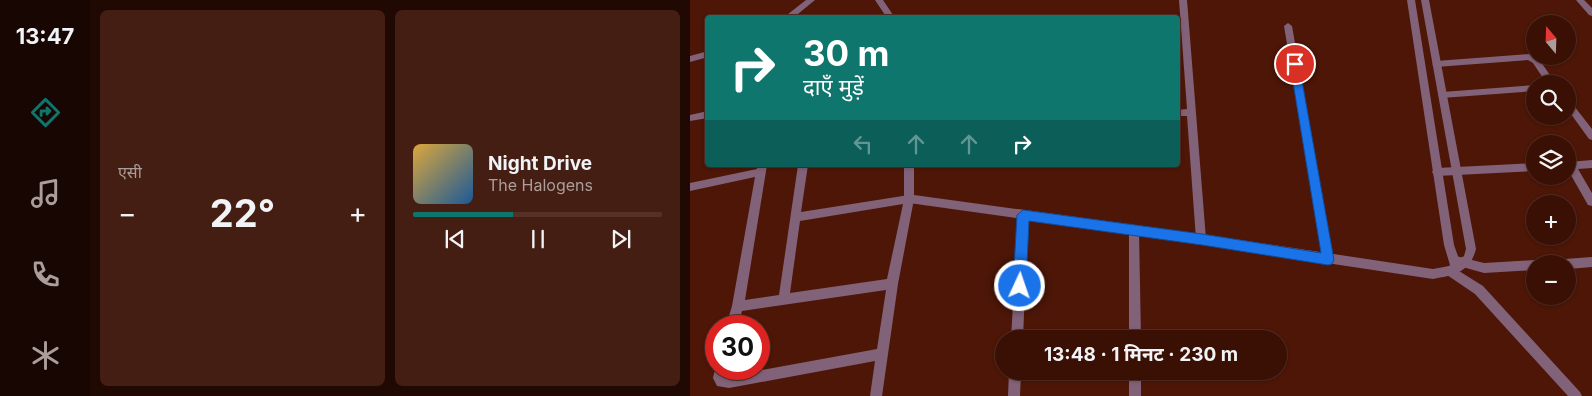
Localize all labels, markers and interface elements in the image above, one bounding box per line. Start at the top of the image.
north arrow [1526,15,1576,65]
map controls [1526,15,1576,305]
text: 13:47 [16,23,74,49]
text: 30 m [803,32,889,74]
icon: right [720,35,785,100]
pin [1274,43,1316,85]
icon: arrive [1281,50,1309,78]
text: दाएँ मुड़ें [803,74,864,100]
button: search [1526,75,1576,125]
icon: directions [28,95,63,130]
icon: left [849,130,877,158]
icon: ahead [902,130,930,158]
icon: ahead [955,130,983,158]
icon: right [1008,130,1036,158]
button: layers [1526,135,1576,185]
text: Night Drive [488,152,592,175]
text: एसी [118,162,142,182]
text: The Halogens [488,175,593,195]
icon: music [28,176,63,211]
text: 22° [210,190,275,236]
button: + [1526,195,1576,245]
text: − [118,196,137,230]
text: + [348,196,367,230]
icon: previous [441,225,469,253]
icon: pause [524,225,552,253]
icon: next [607,225,635,253]
button: − [1526,255,1576,305]
icon: phone [28,257,63,292]
position arrow [993,259,1045,311]
speed limit sign: 30 [705,315,770,380]
icon: climate [28,338,63,373]
text: 13:48 · 1 मिनट · 230 m [1044,343,1238,366]

